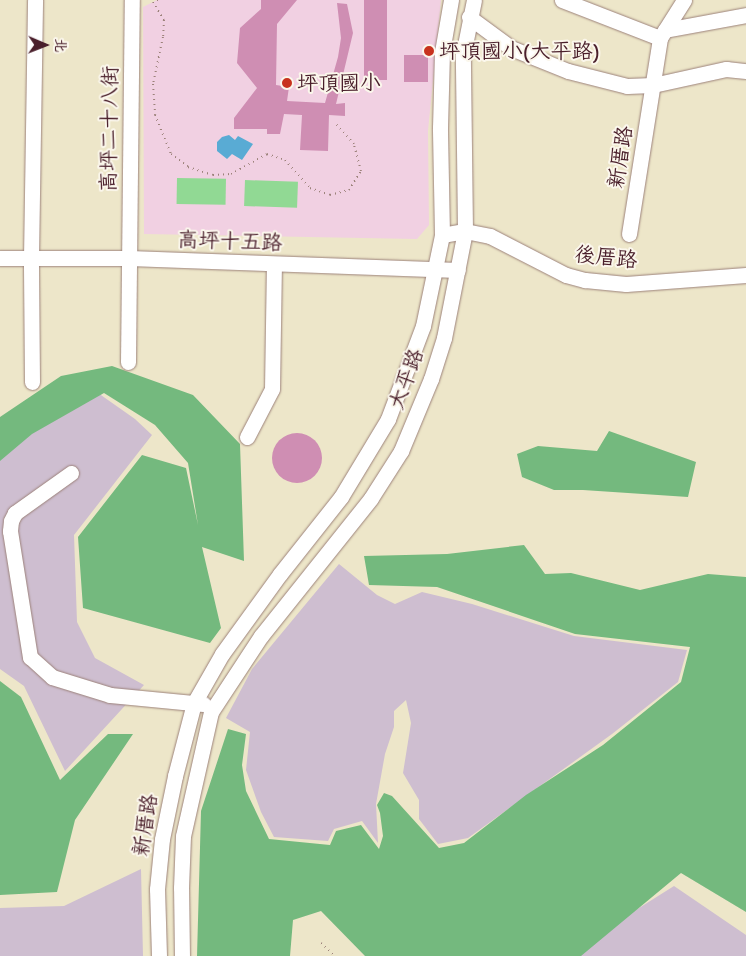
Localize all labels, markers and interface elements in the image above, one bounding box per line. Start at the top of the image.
north arrow [20,20,70,70]
text: 北 [52,38,69,52]
place label: 坪頂國小(大平路) [439,38,600,64]
marker: 坪頂國小(大平路) [423,45,435,57]
street label: 高坪二十八街 [95,66,123,192]
place label: 坪頂國小 [297,70,381,96]
marker: 坪頂國小 [281,77,293,89]
street label: 新厝路 [603,124,637,190]
street label: 高坪十五路 [177,227,283,255]
street label: 後厝路 [573,241,639,273]
street label: 大平路 [383,345,429,413]
street label: 新厝路 [128,792,162,858]

